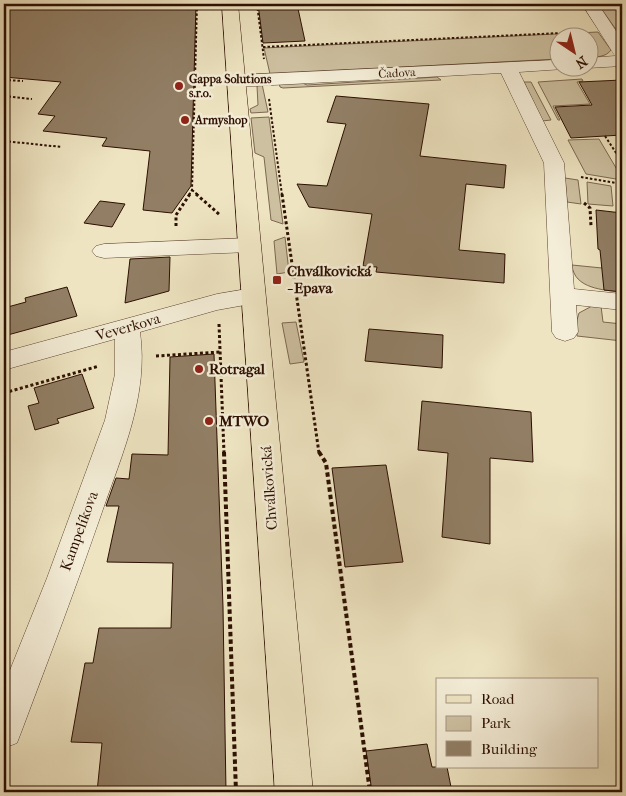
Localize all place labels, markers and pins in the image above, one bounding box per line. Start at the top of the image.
place label: Gappa Solutions s.r.o. [189,72,272,100]
marker: Gappa Solutions s.r.o. [173,80,185,92]
place label: Armyshop [194,113,248,128]
marker: Armyshop [179,114,191,126]
place label: Chválkovická - Epava [287,262,373,297]
marker: Chválkovická - Epava [271,274,283,286]
place label: Rotragal [209,360,266,378]
marker: Rotragal [193,363,205,375]
place label: MTWO [218,412,269,430]
marker: MTWO [203,415,215,427]

